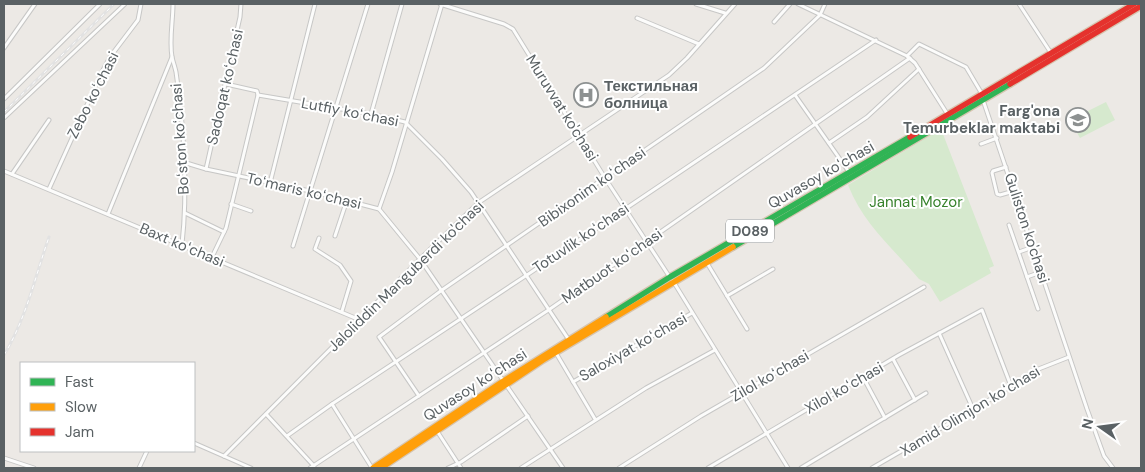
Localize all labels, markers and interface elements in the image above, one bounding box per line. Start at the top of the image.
street label: Sadoqat koʻchasi [202,27,248,147]
street label: Zebo koʻchasi [63,48,123,142]
street label: Muruvvat ko'chasi [521,51,603,165]
place label: Текстильная болница [604,76,698,113]
hospital icon: Текстильная болница [573,82,599,108]
street label: Boʻston koʻchasi [166,83,194,195]
street label: Lutfiy koʻchasi [300,93,400,131]
place label: Farg'ona Temurbeklar maktabi [903,101,1060,138]
school or university icon: Farg'ona Temurbeklar maktabi [1065,107,1091,133]
street label: Quvasoy koʻchasi [764,136,878,214]
street label: Bibixonim koʻchasi [534,142,650,232]
street label: Toʻmaris koʻchasi [245,168,363,214]
street label: Guliston ko'chasi [1000,170,1054,286]
park label: Jannat Mozor [869,192,963,212]
street label: Jaloliddin Manguberdi ko'chasi [324,196,488,356]
street label: Totuvlik koʻchasi [529,198,633,278]
street label: Baxt koʻchasi [137,218,227,272]
road number: D089 [726,220,774,242]
street label: Matbuot koʻchasi [558,224,666,308]
street label: Saloxiyat koʻchasi [575,308,691,386]
street label: Quvasoy koʻchasi [419,344,531,426]
street label: Zilol koʻchasi [727,346,813,406]
street label: Xilol koʻchasi [801,357,887,419]
street label: Xamid Olimjon koʻchasi [896,361,1044,461]
legend [20,362,195,452]
text: Fast [65,372,94,392]
text: Slow [65,397,98,417]
north arrow [1075,402,1125,452]
text: N [1077,417,1097,431]
text: Jam [65,422,94,442]

